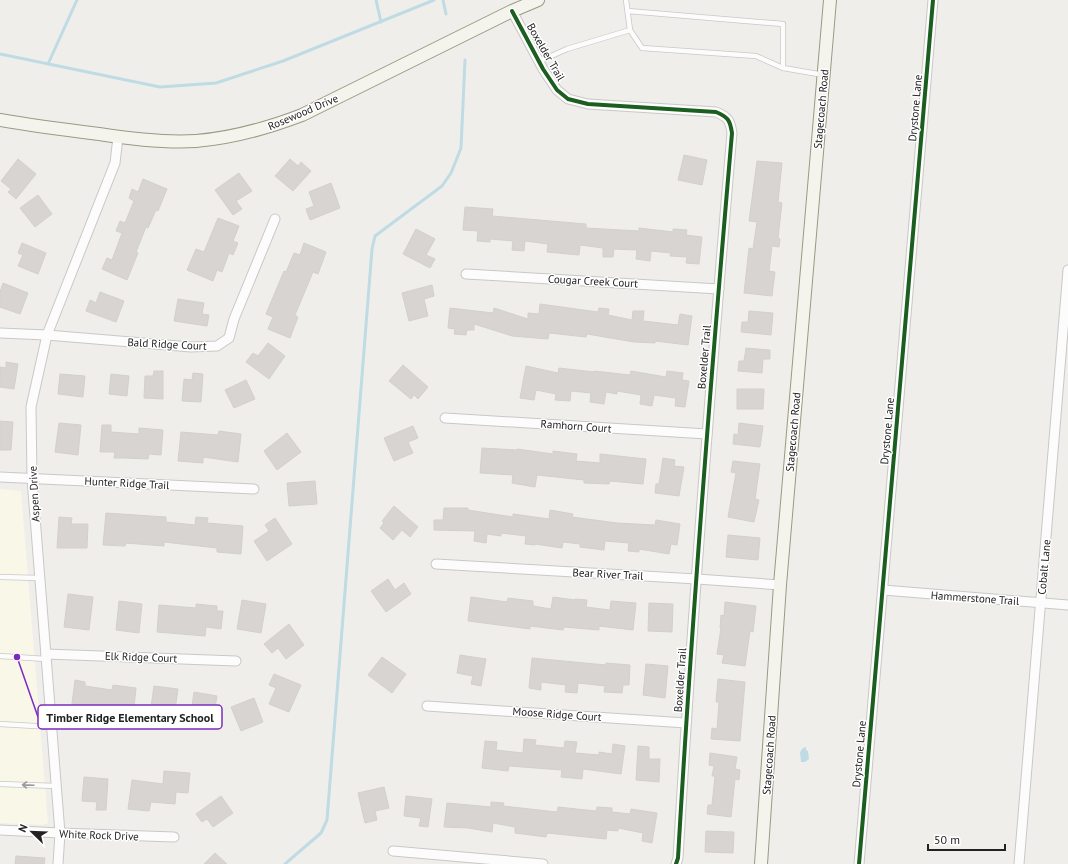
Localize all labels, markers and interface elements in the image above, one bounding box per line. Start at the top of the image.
street label: Boxelder Trail [524,21,569,84]
street label: Stagecoach Road [811,69,831,149]
street label: Drystone Lane [905,73,925,142]
street label: Rosewood Drive [266,91,341,133]
street label: Cougar Creek Court [548,272,639,290]
street label: Boxelder Trail [694,324,714,390]
street label: Bald Ridge Court [127,335,207,353]
street label: Stagecoach Road [783,392,803,472]
street label: Drystone Lane [877,396,897,465]
street label: Ramhorn Court [540,417,612,435]
street label: Aspen Drive [26,465,42,522]
street label: Hunter Ridge Trail [84,474,171,492]
street label: Cobalt Lane [1035,538,1053,595]
street label: Bear River Trail [572,565,645,583]
street label: Hammerstone Trail [930,588,1021,608]
street label: Boxelder Trail [671,647,689,713]
street label: Elk Ridge Court [105,649,178,665]
street label: Moose Ridge Court [512,704,602,724]
callout: Timber Ridge Elementary School [38,705,222,729]
text: Timber Ridge Elementary School [46,710,214,725]
street label: Stagecoach Road [759,715,779,795]
street label: Drystone Lane [849,719,869,788]
one-way arrow [22,782,35,789]
north arrow [12,812,52,852]
text: N [15,822,31,834]
scale bar [928,826,1005,852]
street label: White Rock Drive [59,827,139,843]
text: 50 m [934,832,960,847]

